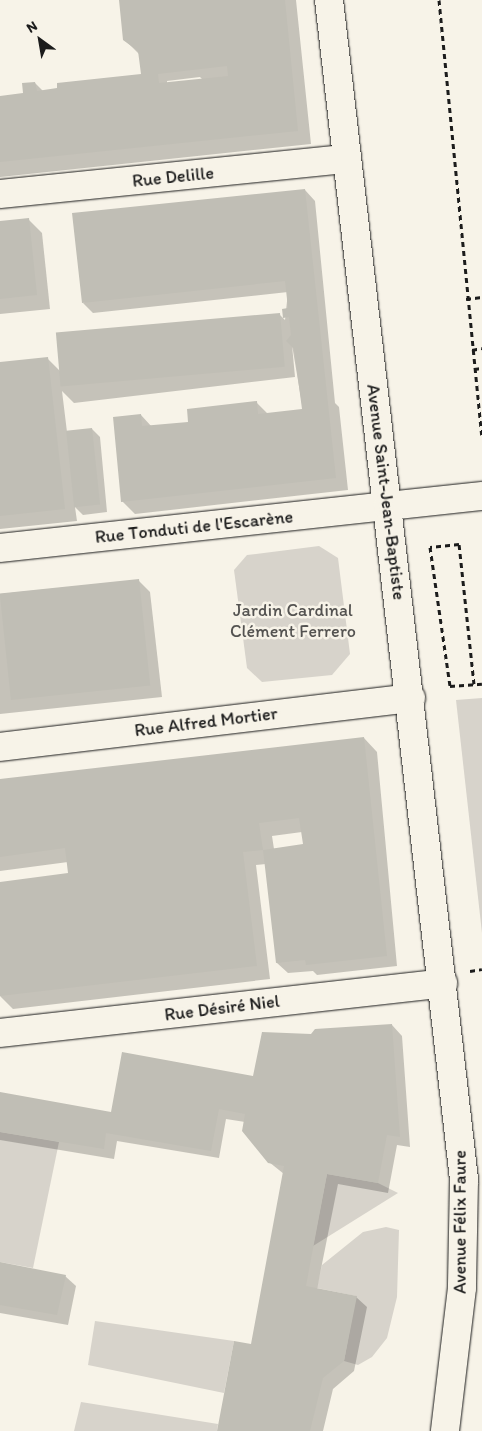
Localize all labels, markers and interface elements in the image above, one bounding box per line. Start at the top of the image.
north arrow [15,15,65,65]
text: N [23,17,40,37]
street label: Rue Delille [131,162,215,192]
street label: Avenue Saint-Jean-Baptiste [362,383,410,601]
street label: Rue Tonduti de l'Escarène [95,506,293,548]
park label: Jardin Cardinal Clément Ferrero [230,600,356,642]
street label: Rue Alfred Mortier [133,702,279,742]
street label: Rue Désiré Niel [163,990,281,1026]
street label: Avenue Félix Faure [449,1150,471,1294]

